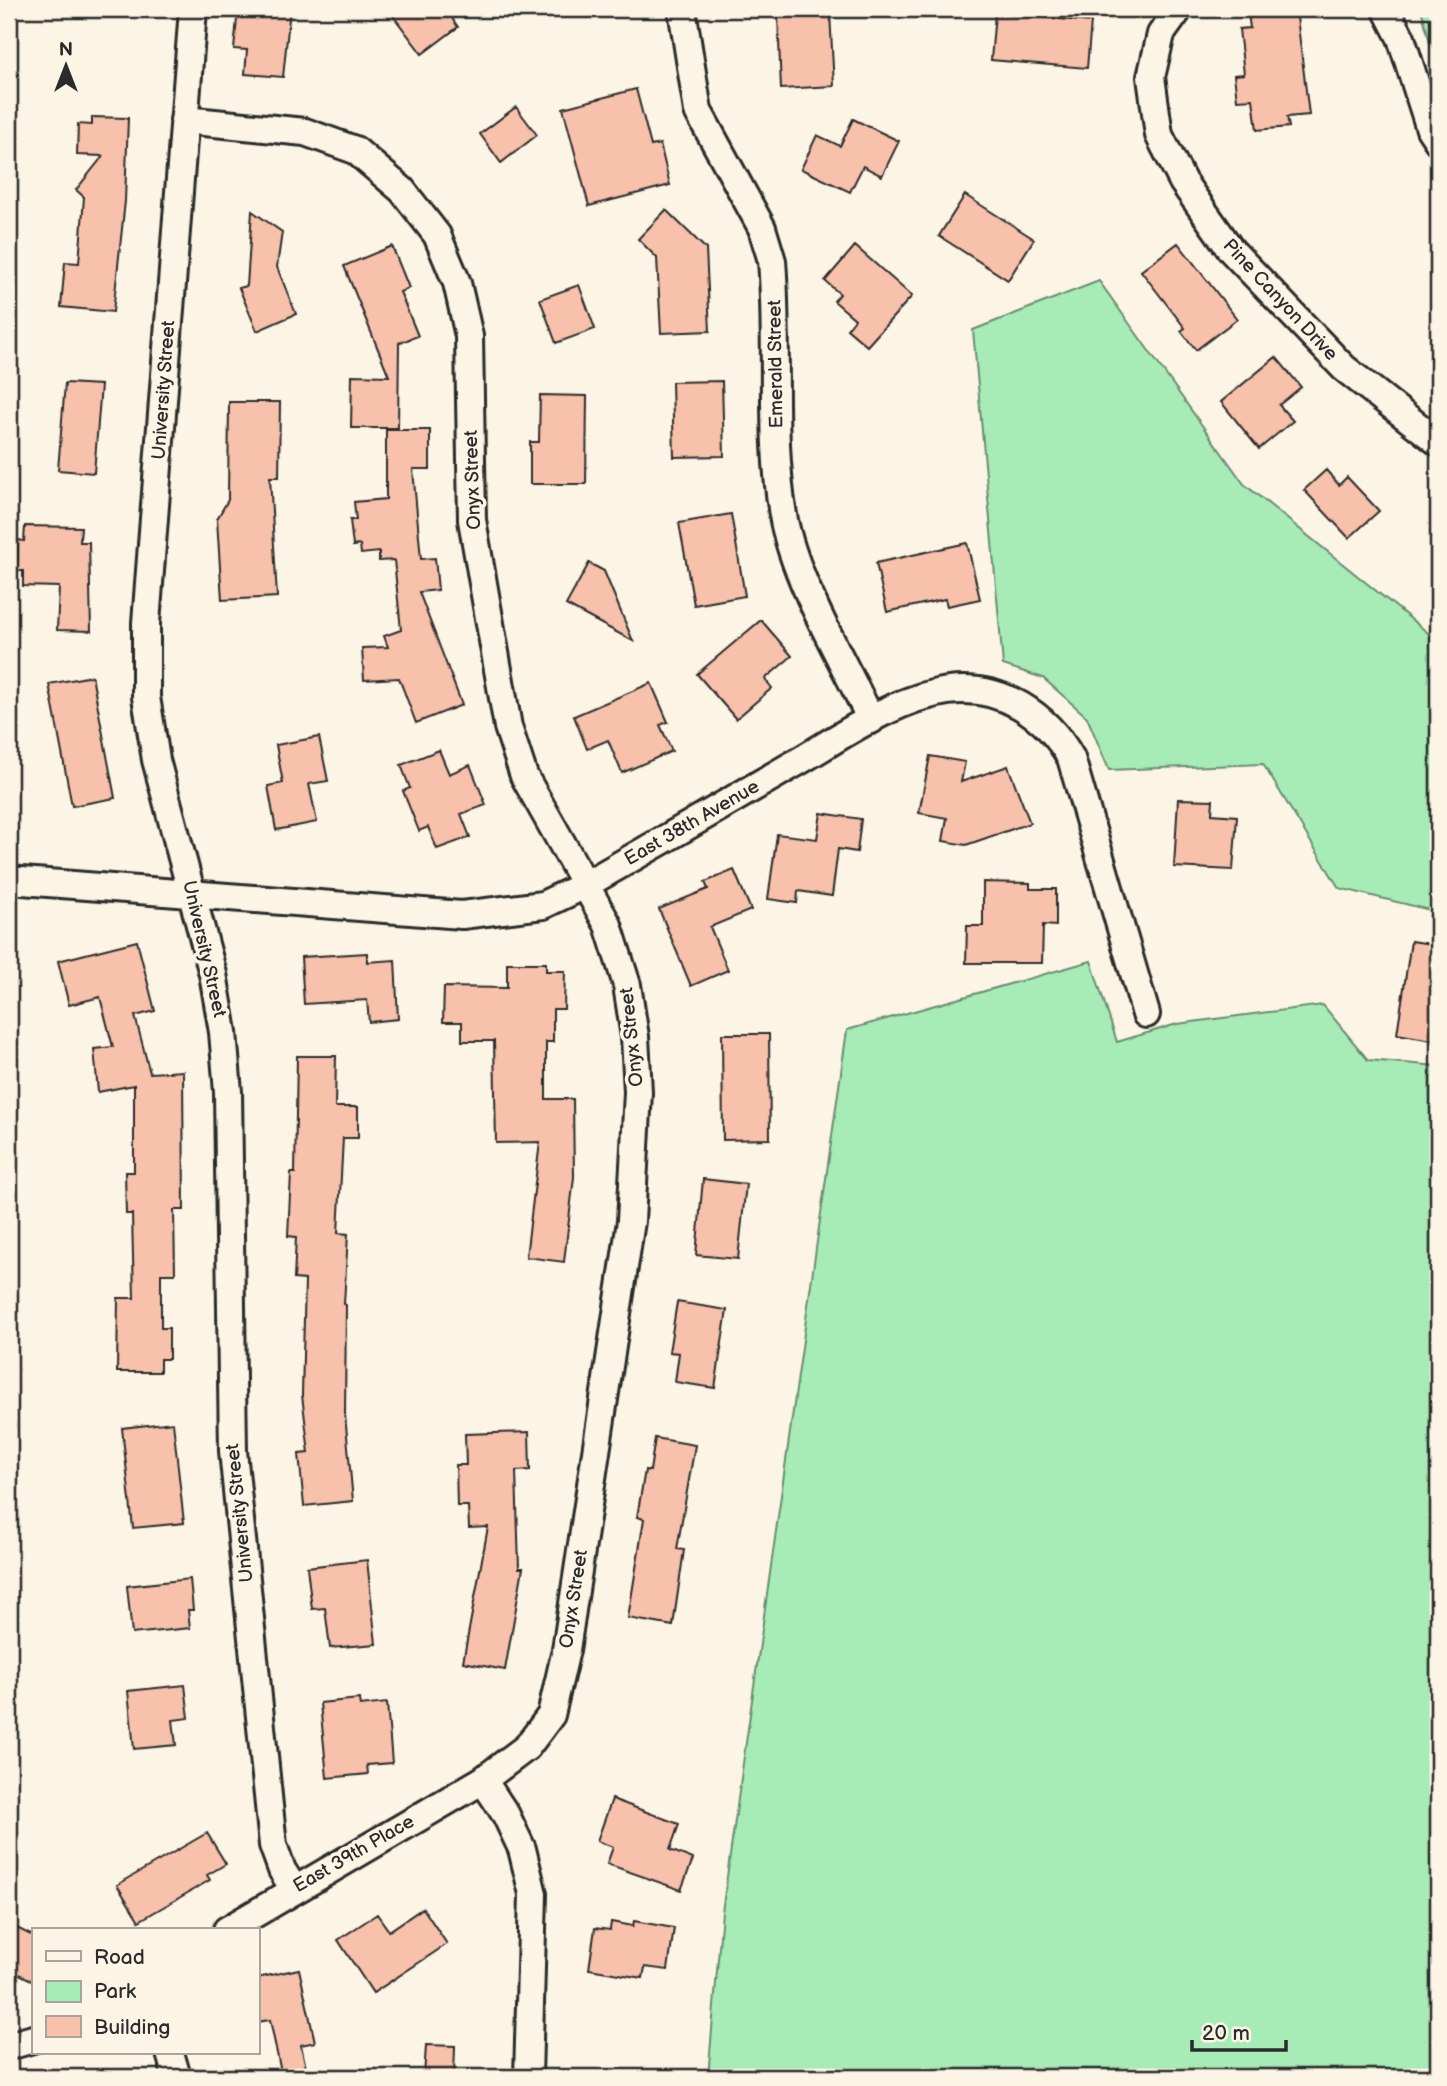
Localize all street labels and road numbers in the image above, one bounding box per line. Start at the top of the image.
street label: Pine Canyon Drive [1218,234,1342,366]
street label: Emerald Street [763,299,789,429]
street label: University Street [148,320,180,460]
street label: Onyx Street [460,430,486,530]
street label: East 38th Avenue [621,775,763,871]
street label: University Street [177,878,231,1020]
street label: Onyx Street [615,986,649,1088]
street label: University Street [221,1442,259,1584]
street label: Onyx Street [555,1548,593,1650]
street label: East 39th Place [289,1810,419,1898]

